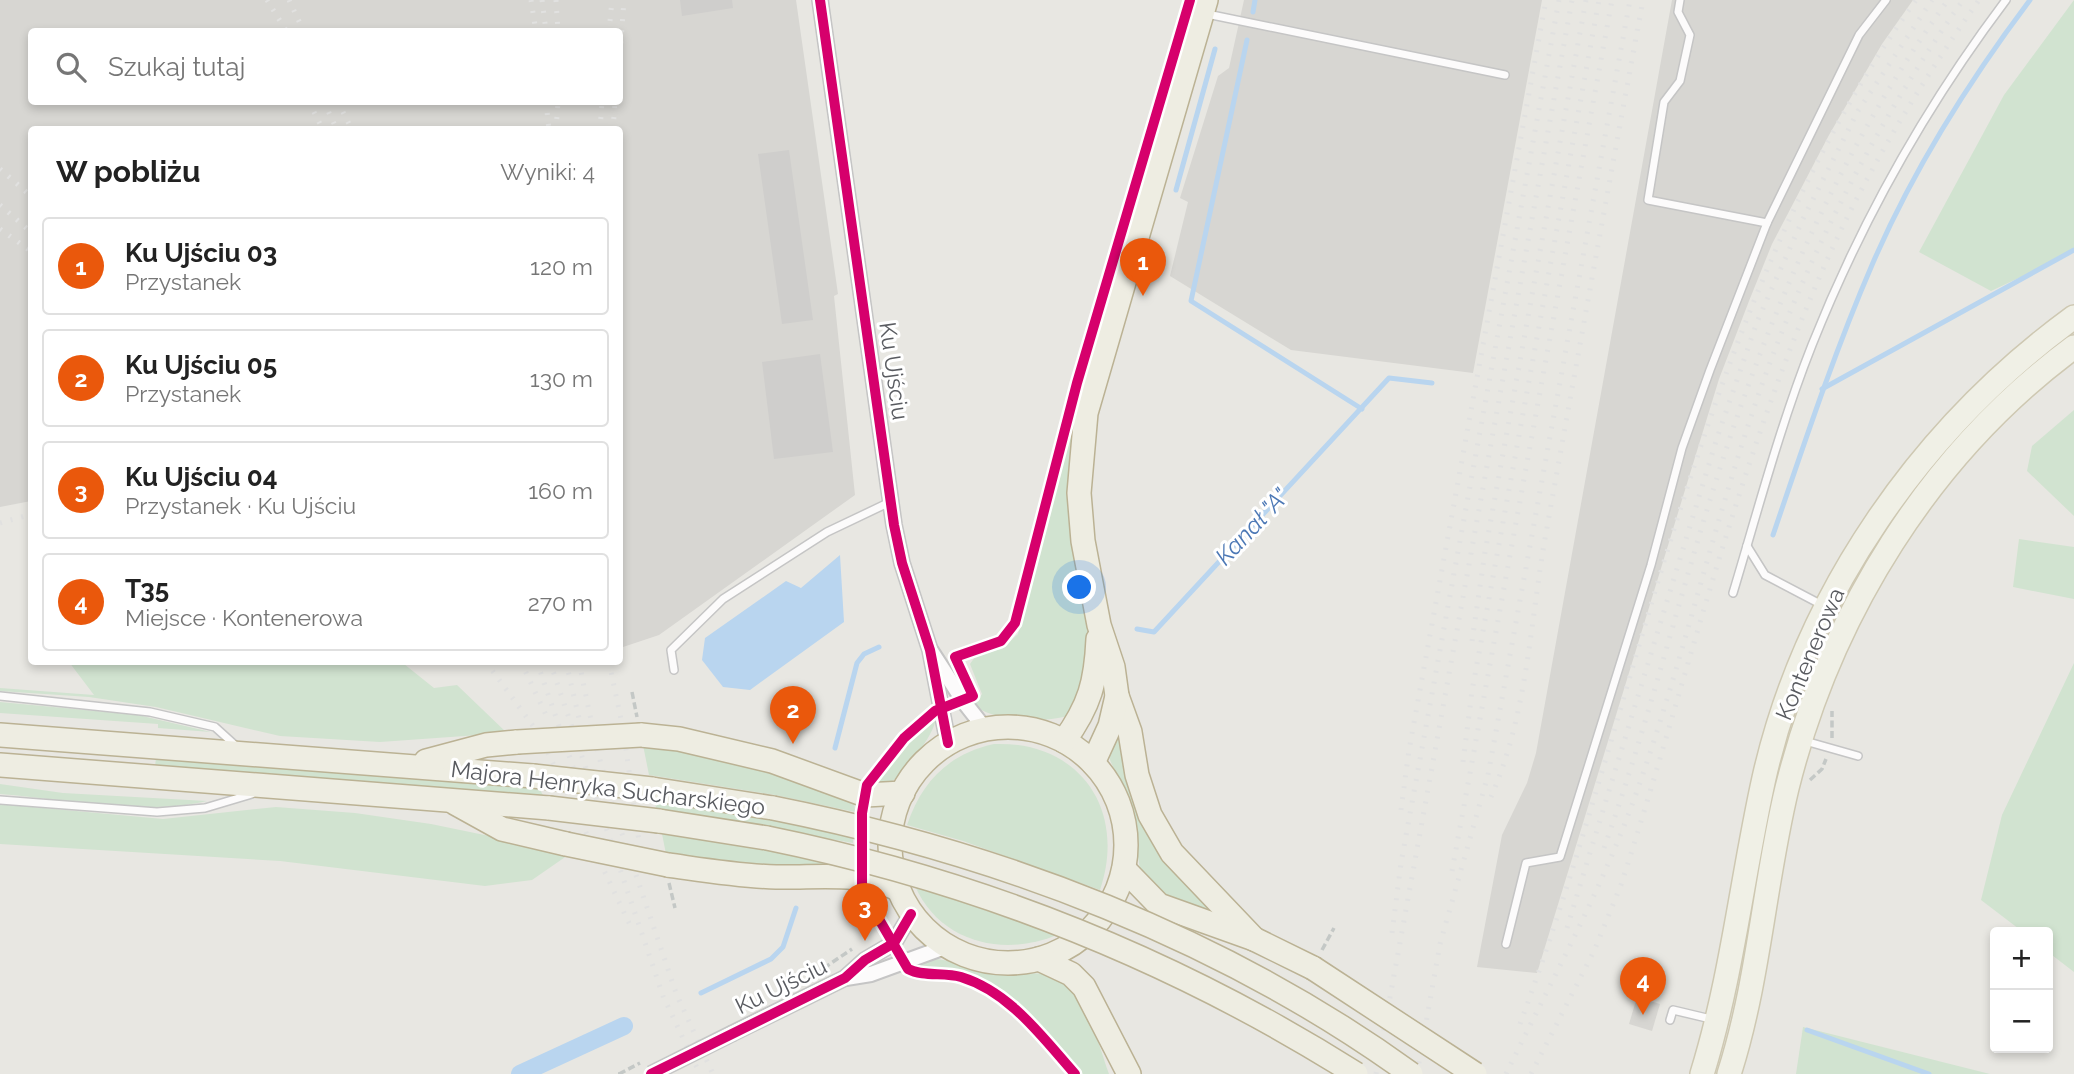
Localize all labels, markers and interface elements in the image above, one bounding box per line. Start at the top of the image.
search box [28,28,623,105]
icon: search [52,48,90,86]
text: Szukaj tutaj [108,52,245,82]
text: W pobliżu [56,154,200,189]
text: Wyniki: 4 [500,158,595,185]
text: Ku Ujściu 03 [125,238,277,268]
pin: 1 [1120,238,1166,296]
text: 1 [75,253,87,280]
text: 120 m [530,253,593,280]
text: Przystanek [125,268,241,295]
street label: Ku Ujściu [874,320,915,422]
text: Ku Ujściu 05 [125,350,277,380]
text: 2 [75,365,87,392]
text: 130 m [530,365,593,392]
text: Przystanek [125,380,241,407]
text: Ku Ujściu 04 [125,462,278,492]
text: 3 [75,477,87,504]
text: 160 m [528,477,593,504]
water label: Kanał "A" [1209,482,1295,571]
text: Przystanek · Ku Ujściu [125,492,356,519]
your location [1062,570,1096,604]
text: T35 [125,574,169,604]
street label: Kontenerowa [1770,584,1849,724]
text: 4 [74,589,88,616]
text: 270 m [528,589,593,616]
text: Miejsce · Kontenerowa [125,604,363,631]
pin: 2 [770,686,816,744]
street label: Majora Henryka Sucharskiego [449,755,767,820]
pin: 3 [842,883,888,941]
map controls [1990,927,2053,1053]
button: + [1990,927,2053,990]
street label: Ku Ujściu [730,952,831,1019]
pin: 4 [1620,957,1666,1015]
button: − [1990,990,2053,1053]

